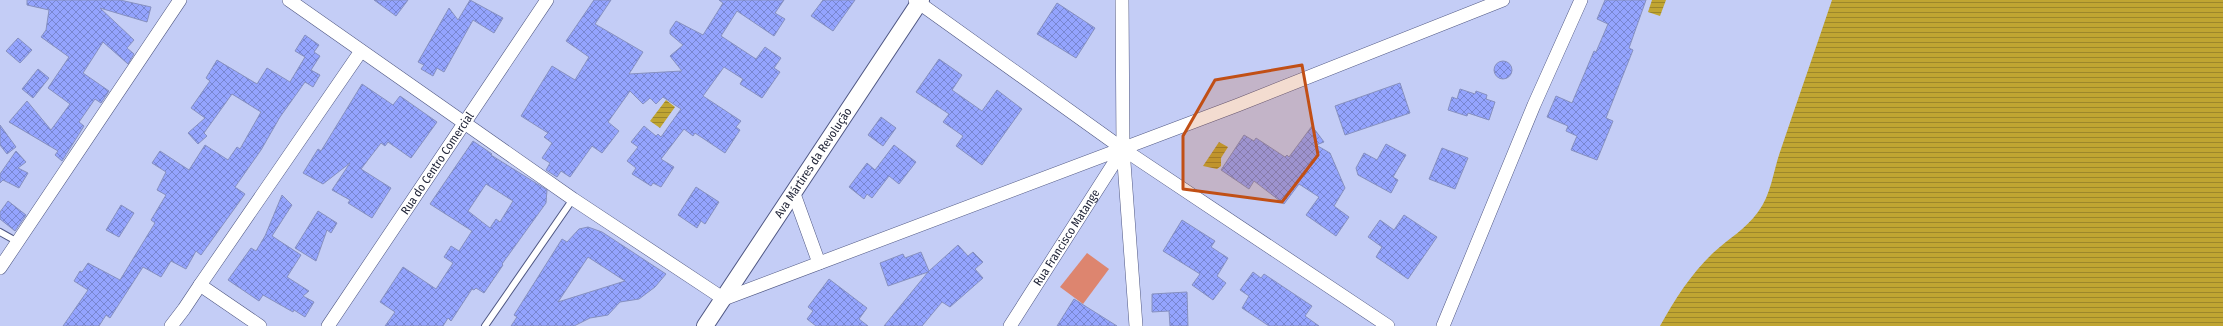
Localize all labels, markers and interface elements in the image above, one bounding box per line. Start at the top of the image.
street label: Ava Mártires da Revolução [772,105,855,220]
street label: Rua do Centro Comercial [398,109,477,217]
street label: Rua Francisco Matange [1031,187,1102,288]

